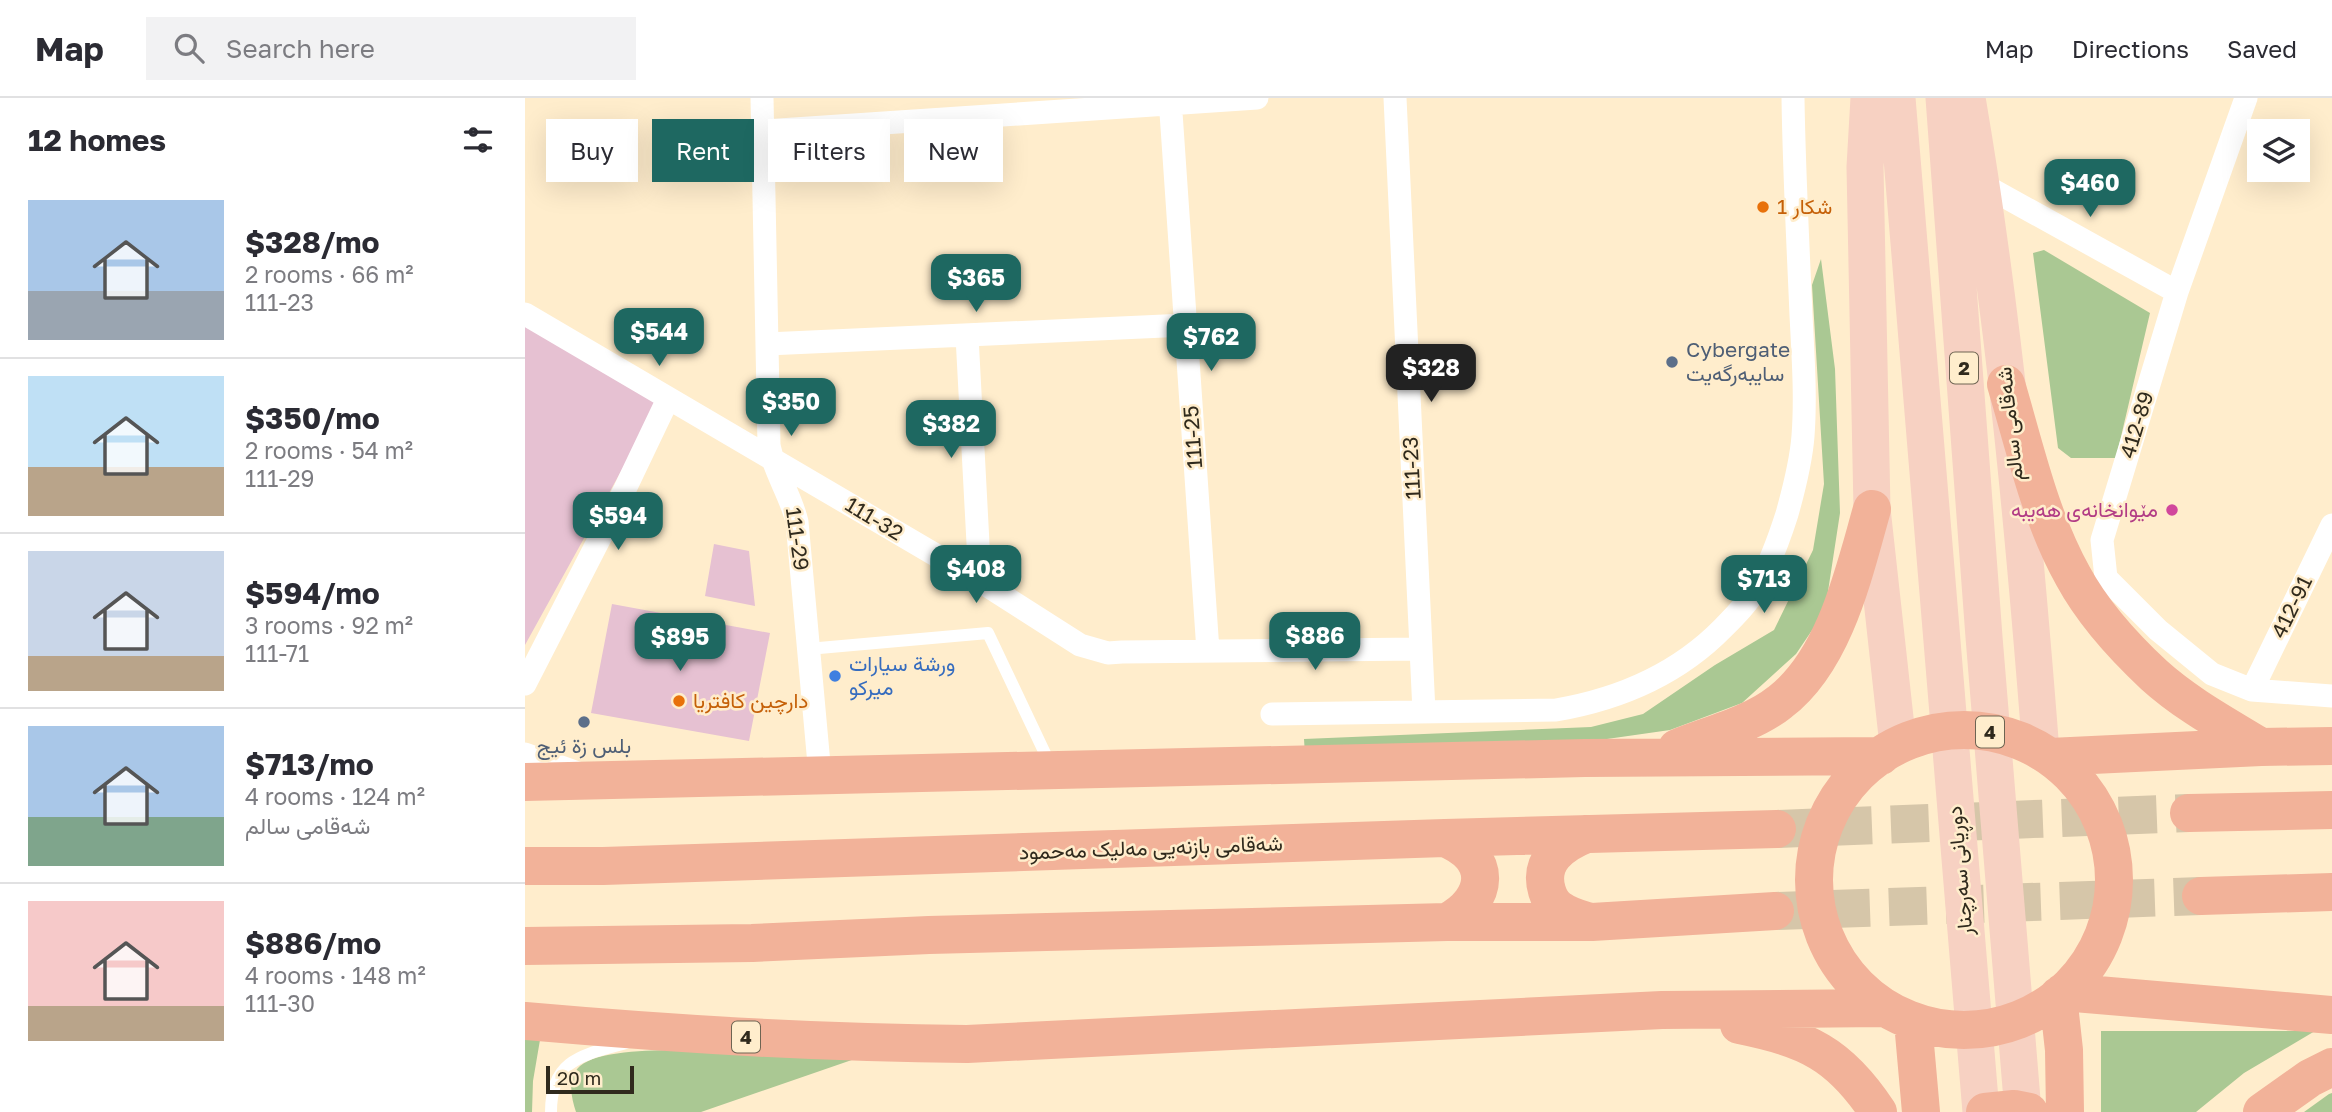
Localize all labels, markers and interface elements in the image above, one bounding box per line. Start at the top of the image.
search box [146,17,636,80]
text: Map [35,29,104,68]
icon: search [170,29,208,67]
text: Search here [226,33,375,64]
text: Map [1985,34,2034,63]
text: Directions [2072,34,2189,63]
text: Saved [2227,34,2297,63]
chip: Buy [546,119,638,182]
chip: Rent [652,119,754,182]
chip: Filters [768,119,890,182]
chip: New [904,119,1003,182]
map controls [2247,119,2310,182]
button: layers [2247,119,2310,182]
icon: filters [459,121,497,159]
text: 12 homes [28,122,166,158]
pin: $460 [2049,159,2131,219]
text: $460 [2060,168,2120,196]
place label: شكار 1 [1777,193,1832,220]
marker: شكار 1 [1755,199,1771,215]
text: $328/mo [245,224,380,260]
icon: home [84,228,168,312]
pin: $365 [935,254,1017,314]
text: 2 rooms · 66 m² [245,260,414,288]
text: $365 [947,263,1005,291]
text: 111-23 [245,288,314,316]
pin: $544 [618,308,700,368]
pin: $762 [1170,314,1252,373]
text: $544 [630,317,688,345]
text: $762 [1183,322,1239,350]
place label: Cybergate سایبەرگەیت [1686,336,1790,387]
pin: $328 [1390,344,1472,404]
road number: 2 [1950,352,1978,384]
text: $328 [1402,353,1460,381]
marker: Cybergate سایبەرگەیت [1664,354,1680,370]
street label: شەقامی سالم [1990,366,2030,482]
pin: $350 [750,378,832,438]
text: $350 [762,387,820,415]
street label: 412-89 [2114,388,2159,461]
text: $350/mo [245,400,380,436]
pin: $382 [910,400,992,460]
icon: home [84,404,168,488]
street label: 111-25 [1177,405,1207,469]
text: $382 [922,409,980,437]
text: 2 rooms · 54 m² [245,436,413,464]
street label: 111-23 [1396,436,1426,500]
text: 111-29 [245,464,314,492]
street label: 111-32 [841,491,908,546]
pin: $594 [577,492,659,552]
place label: مێوانخانەی هەیبە [2011,496,2158,523]
text: $594 [589,501,647,529]
marker: مێوانخانەی هەیبە [2164,502,2180,518]
street label: 111-29 [781,506,815,572]
pin: $408 [935,546,1017,605]
text: $408 [946,554,1006,582]
pin: $713 [1723,556,1805,615]
text: $713 [1737,564,1791,592]
street label: 412-91 [2265,571,2317,642]
text: $594/mo [245,575,380,611]
icon: home [84,579,168,663]
text: 3 rooms · 92 m² [245,611,413,639]
pin: $886 [1274,612,1356,672]
pin: $895 [639,614,721,673]
text: $886 [1285,621,1345,649]
text: $895 [651,622,709,650]
text: 111-71 [245,639,309,667]
place label: ورشة سیارات میرکو [849,650,955,701]
marker: ورشة سیارات میرکو [827,668,843,684]
place label: دارچین کافتریا [693,687,808,715]
marker: دارچین کافتریا [671,693,687,709]
marker: بلس زة ئيج [576,714,592,730]
road number: 4 [1976,716,2004,748]
place label: بلس زة ئيج [537,732,631,760]
text: $713/mo [245,746,374,782]
icon: home [84,754,168,838]
text: 4 rooms · 124 m² [245,782,425,810]
street label: دوڕیانی سەرچنار [1940,805,1983,938]
text: شەقامی سالم [245,811,370,839]
street label: شەقامی بازنەیی مەلیک مەحمود [1019,829,1283,866]
text: $886/mo [245,925,381,961]
icon: home [84,929,168,1013]
text: 4 rooms · 148 m² [245,961,426,989]
text: 111-30 [245,989,315,1017]
road number: 4 [732,1021,760,1052]
scale bar [546,1063,633,1095]
text: 20 m [557,1066,601,1089]

